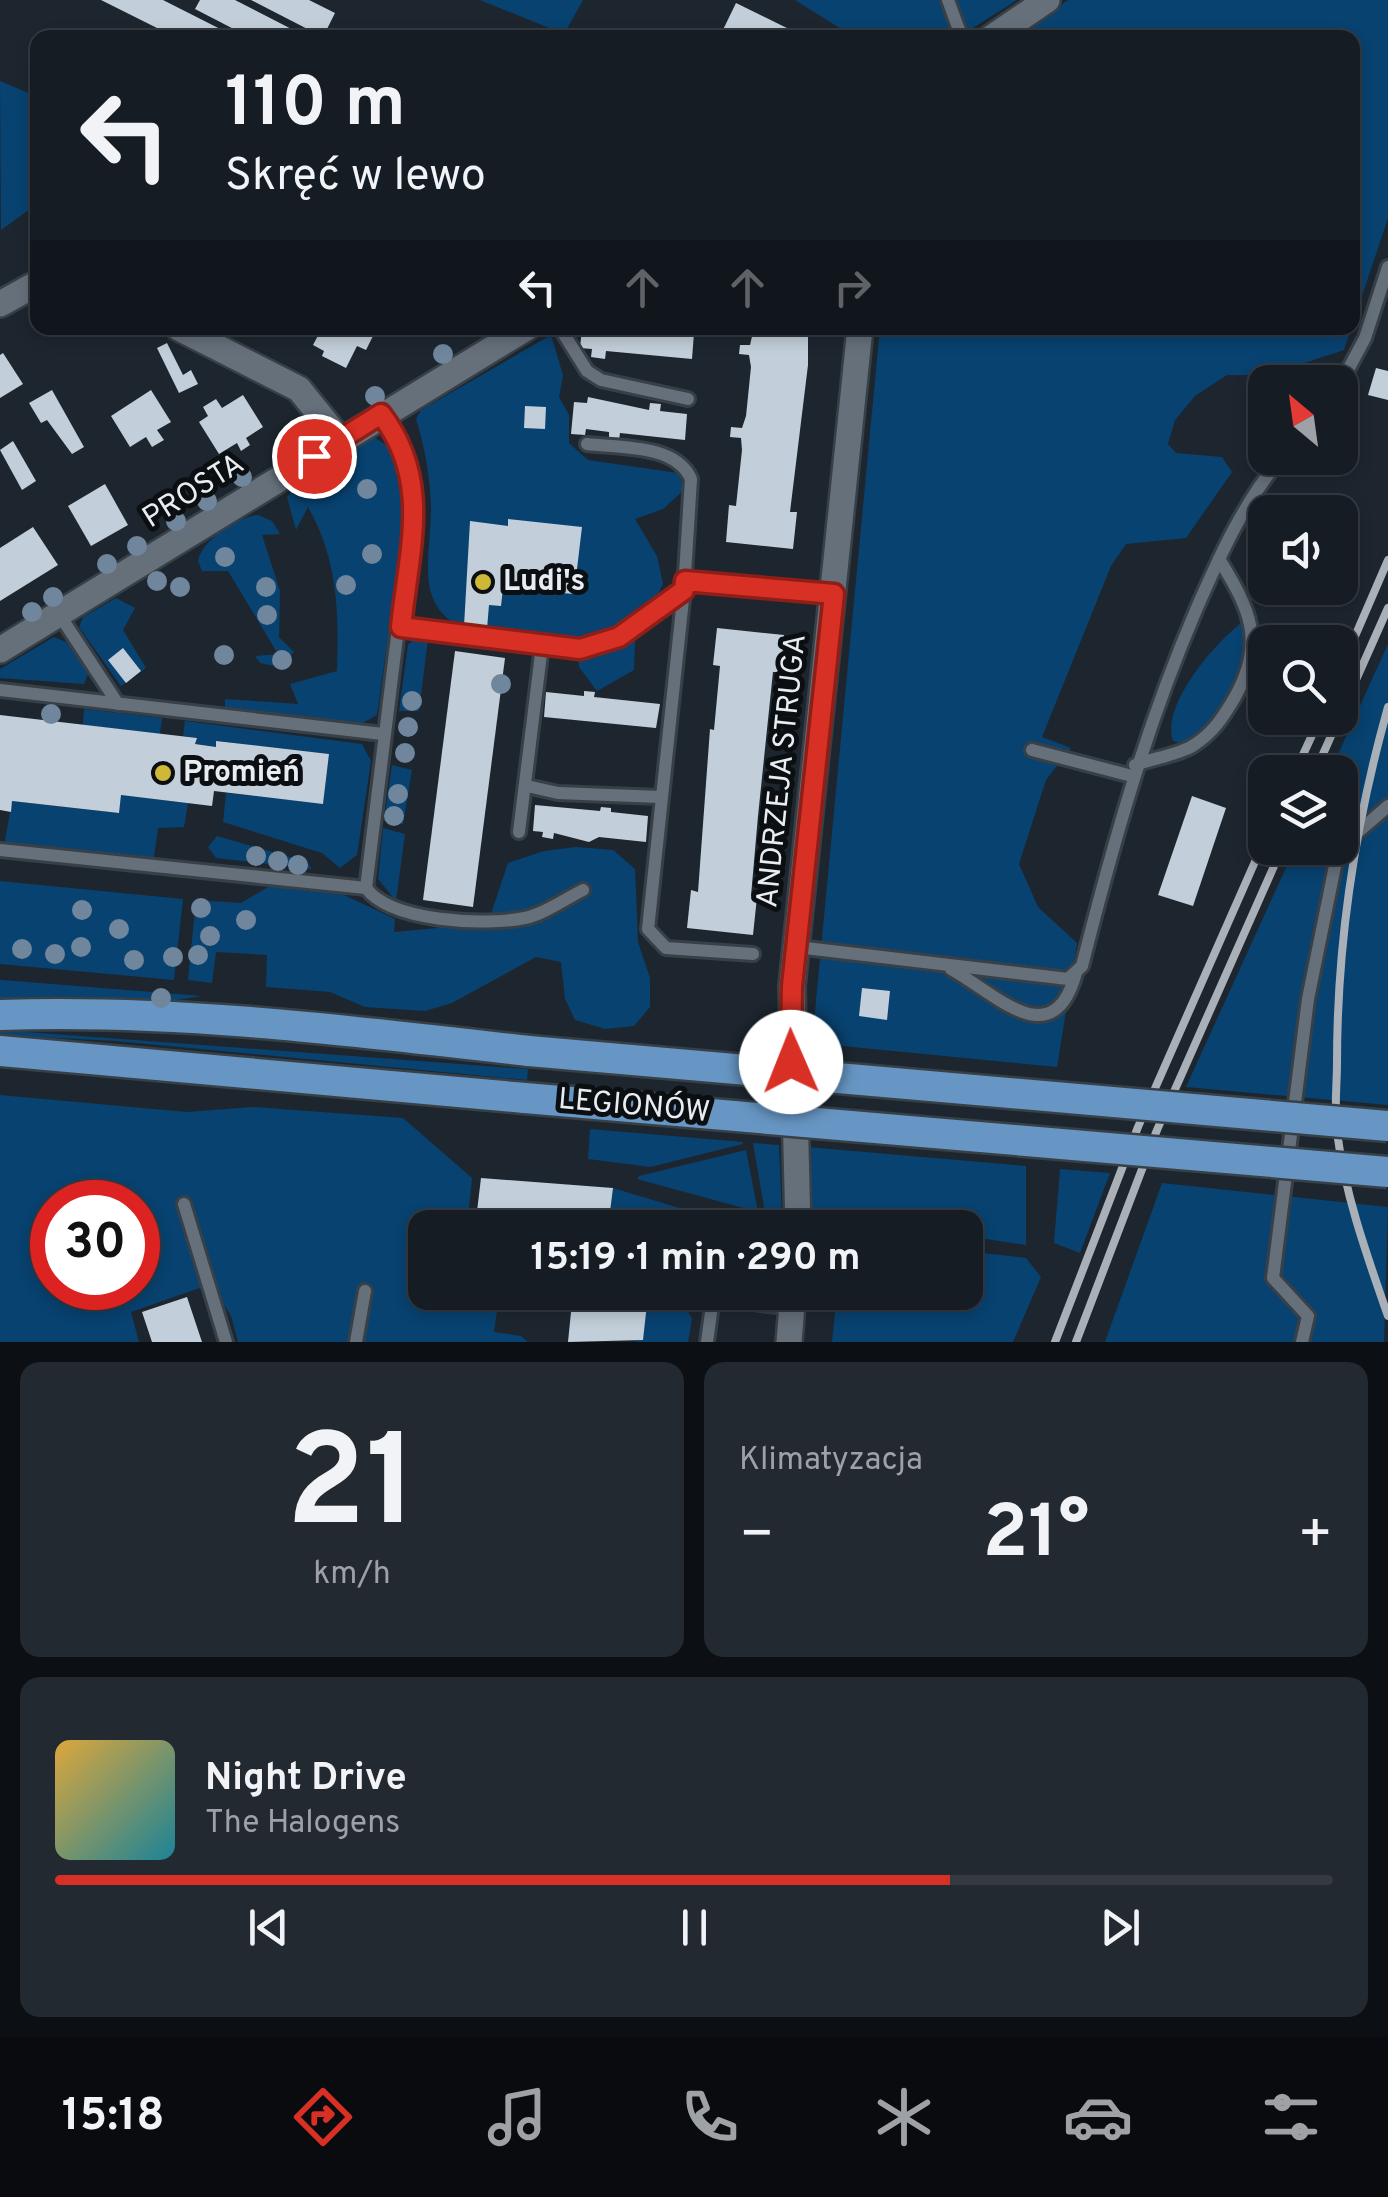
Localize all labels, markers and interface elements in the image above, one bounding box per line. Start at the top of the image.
text: 110 m [225,62,406,151]
icon: left [60,70,190,200]
text: Skręć w lewo [225,149,486,206]
icon: left [510,260,565,315]
icon: ahead [615,260,670,315]
icon: ahead [720,260,775,315]
icon: right [825,260,880,315]
north arrow [1248,365,1358,475]
map controls [1248,365,1358,865]
pin [272,414,357,499]
icon: arrive [287,429,342,484]
street label: PROSTA [136,446,252,538]
button: sound [1248,495,1358,605]
place label: Ludi's [503,564,585,601]
marker: Ludi's [472,571,494,593]
button: search [1248,625,1358,735]
street label: ANDRZEJA STRUGA [750,632,816,910]
place label: Promień [183,755,300,792]
button: layers [1248,755,1358,865]
marker: Promień [152,762,174,784]
position arrow [739,1010,843,1114]
street label: LEGIONÓW [557,1079,712,1132]
speed limit sign: 30 [30,1180,160,1310]
text: 15:19 · 1 min · 290 m [531,1235,860,1284]
text: 21 [286,1407,418,1572]
text: Klimatyzacja [739,1441,923,1481]
text: 21° [982,1489,1090,1584]
text: − [739,1502,774,1572]
text: + [1298,1502,1333,1572]
text: km/h [313,1555,391,1595]
text: Night Drive [205,1755,407,1804]
text: The Halogens [205,1804,400,1844]
icon: previous [241,1900,296,1955]
icon: pause [667,1900,722,1955]
icon: next [1093,1900,1148,1955]
icon: directions [288,2082,358,2152]
icon: music [482,2082,552,2152]
icon: phone [675,2082,745,2152]
icon: climate [869,2082,939,2152]
icon: car [1063,2082,1133,2152]
icon: filters [1256,2082,1326,2152]
text: 15:18 [62,2089,165,2146]

